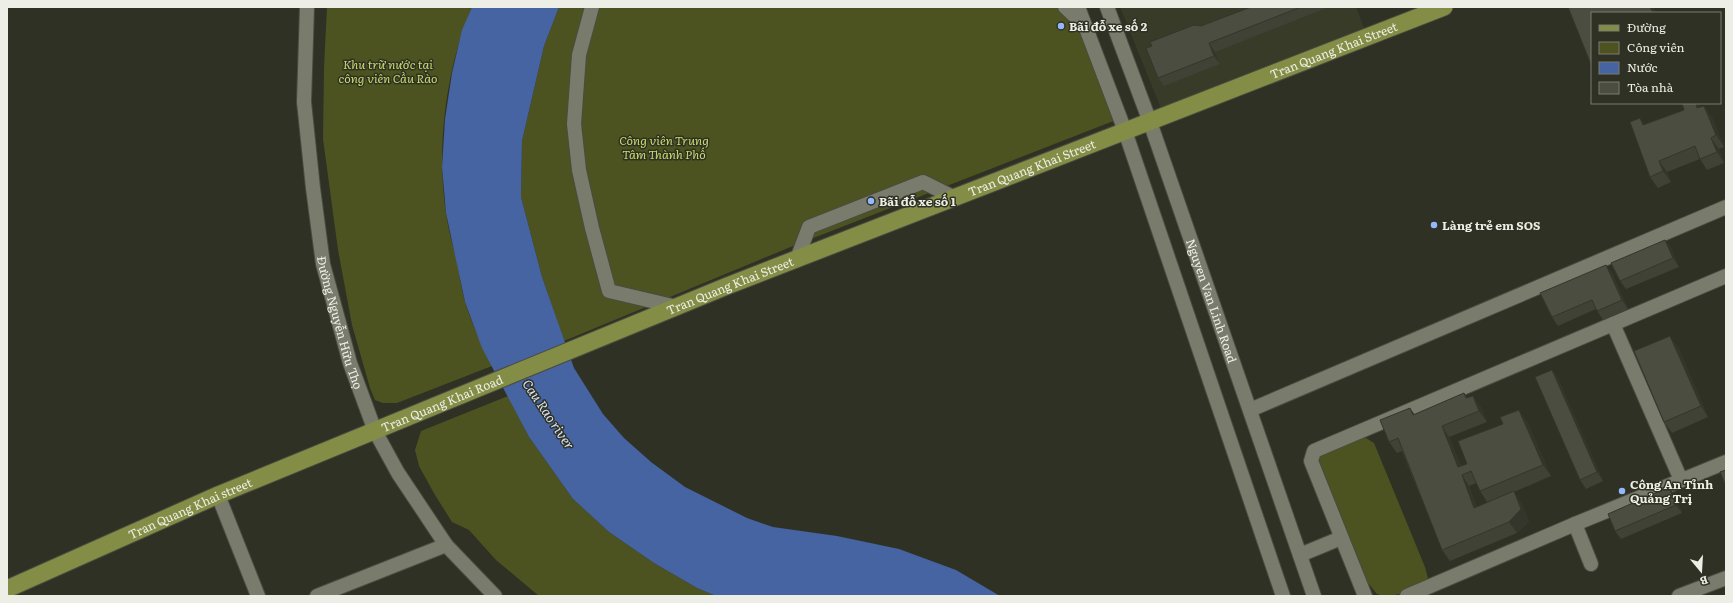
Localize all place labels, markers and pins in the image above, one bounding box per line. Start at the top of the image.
place label: Bãi đỗ xe số 2 [1069,17,1148,35]
marker: Bãi đỗ xe số 2 [1056,21,1066,31]
place label: Bãi đỗ xe số 1 [879,192,956,210]
marker: Bãi đỗ xe số 1 [866,196,876,206]
place label: Làng trẻ em SOS [1442,216,1540,234]
marker: Làng trẻ em SOS [1429,220,1439,230]
place label: Công An Tỉnh Quảng Trị [1630,475,1713,507]
marker: Công An Tỉnh Quảng Trị [1617,486,1627,496]

